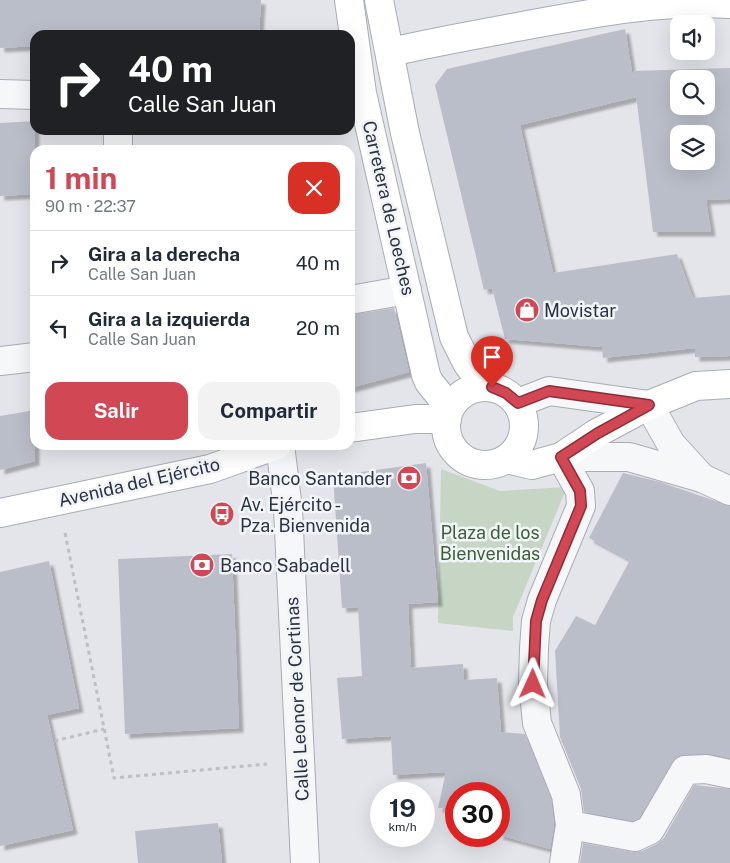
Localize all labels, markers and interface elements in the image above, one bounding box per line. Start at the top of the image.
map controls [670,15,715,170]
button: sound [670,15,715,60]
text: 40 m [128,49,213,90]
icon: right [45,50,110,115]
button: search [670,70,715,115]
text: Calle San Juan [128,91,276,117]
street label: Carretera de Loeches [359,119,419,297]
button: layers [670,125,715,170]
text: 1 min [45,160,117,196]
button: close [288,162,340,214]
text: 90 m · 22:37 [45,197,136,216]
text: Gira a la derecha [88,243,240,265]
icon: right [45,249,73,277]
text: 40 m [295,252,340,274]
text: Calle San Juan [88,265,196,284]
shop icon: Movistar [514,297,540,323]
place label: Movistar [544,300,616,321]
text: Gira a la izquierda [88,308,250,330]
icon: left [45,314,73,342]
text: 20 m [296,317,340,339]
text: Calle San Juan [88,330,196,349]
pin [471,336,513,387]
icon: arrive [478,343,506,371]
button: Salir [45,382,188,440]
button: Compartir [198,382,340,440]
street label: Avenida del Ejército [56,453,222,511]
bank icon: Banco Santander [396,465,422,491]
place label: Banco Santander [248,468,392,489]
place label: Av. Ejército - Pza. Bienvenida [240,494,370,536]
bus stop icon: Av. Ejército - Pza. Bienvenida [209,501,235,527]
park label: Plaza de los Bienvenidas [440,522,540,564]
bank icon: Banco Sabadell [189,552,215,578]
place label: Banco Sabadell [220,555,351,576]
street label: Calle Leonor de Cortinas [281,596,313,802]
position arrow [506,657,558,709]
speed limit sign: 30 [445,782,510,847]
text: 19 [389,793,416,823]
text: km/h [388,820,417,834]

